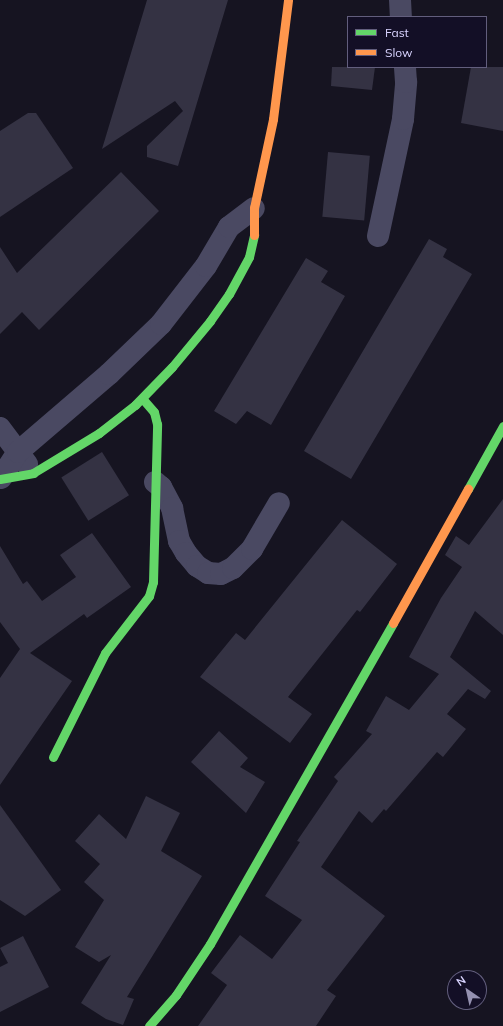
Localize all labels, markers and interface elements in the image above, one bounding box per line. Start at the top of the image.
legend [347,16,487,68]
text: Fast [385,25,409,40]
text: Slow [385,45,413,60]
north arrow [447,970,487,1010]
text: N [453,973,468,989]

